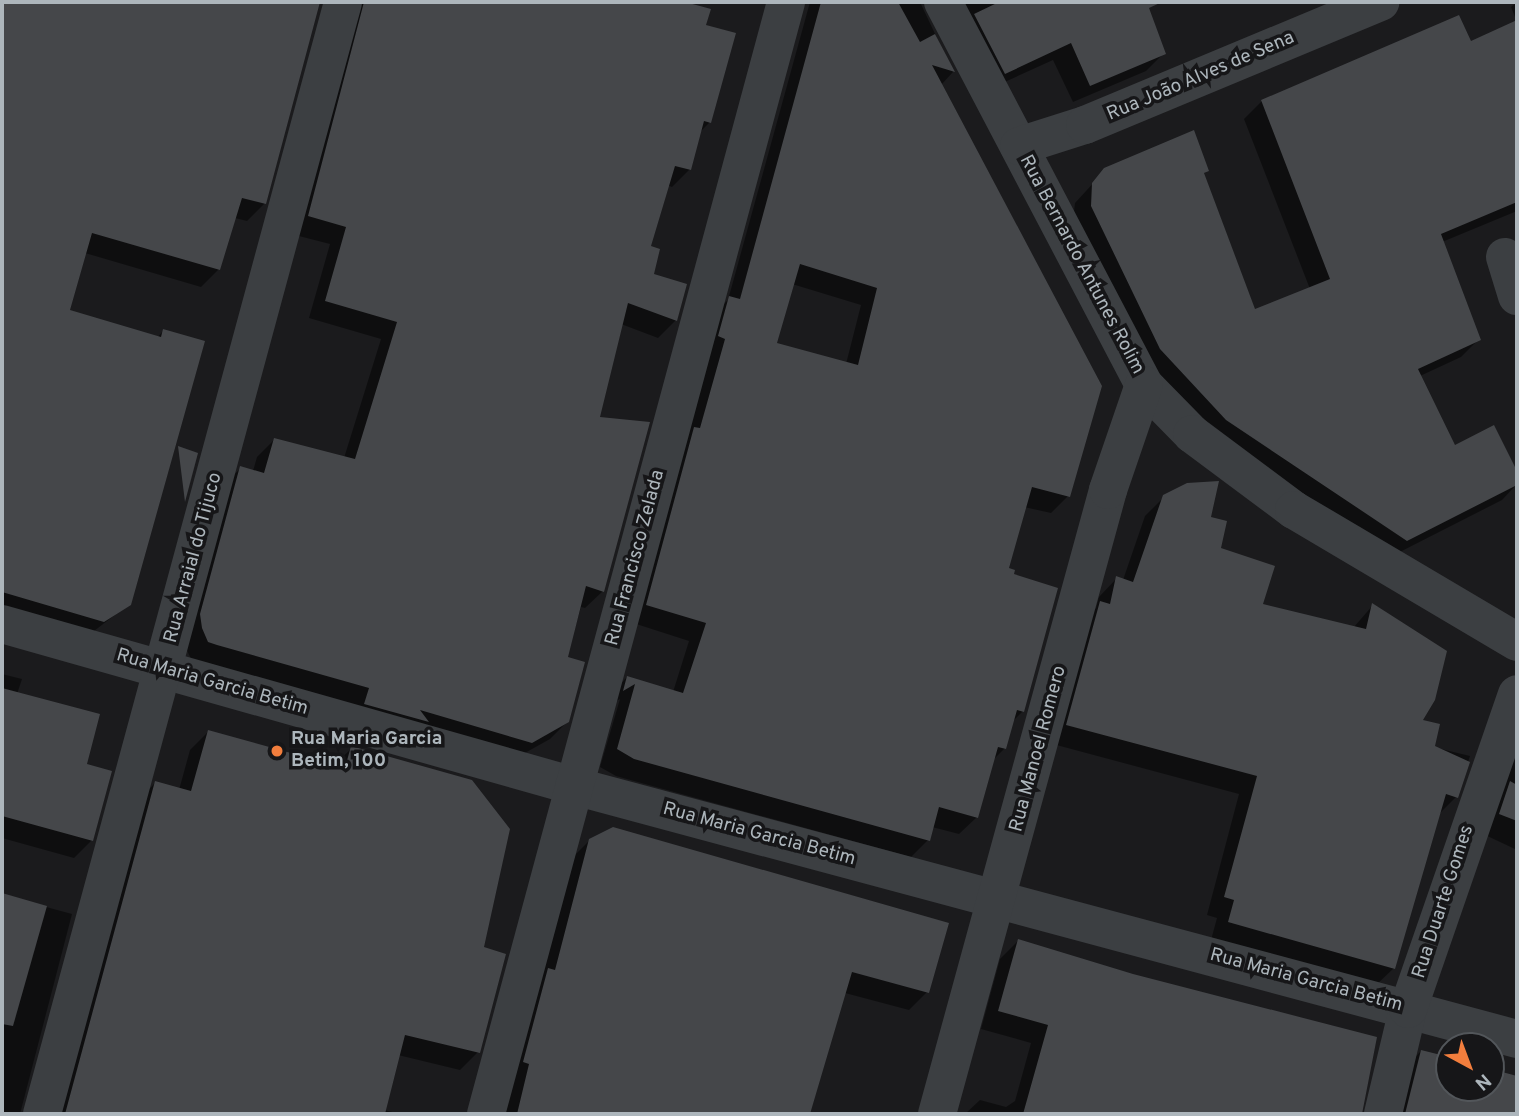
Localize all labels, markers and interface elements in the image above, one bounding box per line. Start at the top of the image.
street label: Rua João Alves de Sena [1103,27,1299,127]
street label: Rua Bernardo Antunes Rolim [1013,151,1149,379]
street label: Rua Francisco Zelada [602,468,670,648]
street label: Rua Arraial do Tijuco [160,470,228,646]
street label: Rua Maria Garcia Betim [113,645,311,721]
street label: Rua Manoel Romero [1006,663,1072,835]
place label: Rua Maria Garcia Betim, 100 [291,729,442,773]
marker: Rua Maria Garcia Betim, 100 [269,743,285,759]
street label: Rua Maria Garcia Betim [660,798,858,872]
street label: Rua Duarte Gomes [1408,822,1480,982]
street label: Rua Maria Garcia Betim [1207,944,1405,1018]
north arrow [1435,1032,1505,1102]
text: N [1469,1068,1495,1095]

